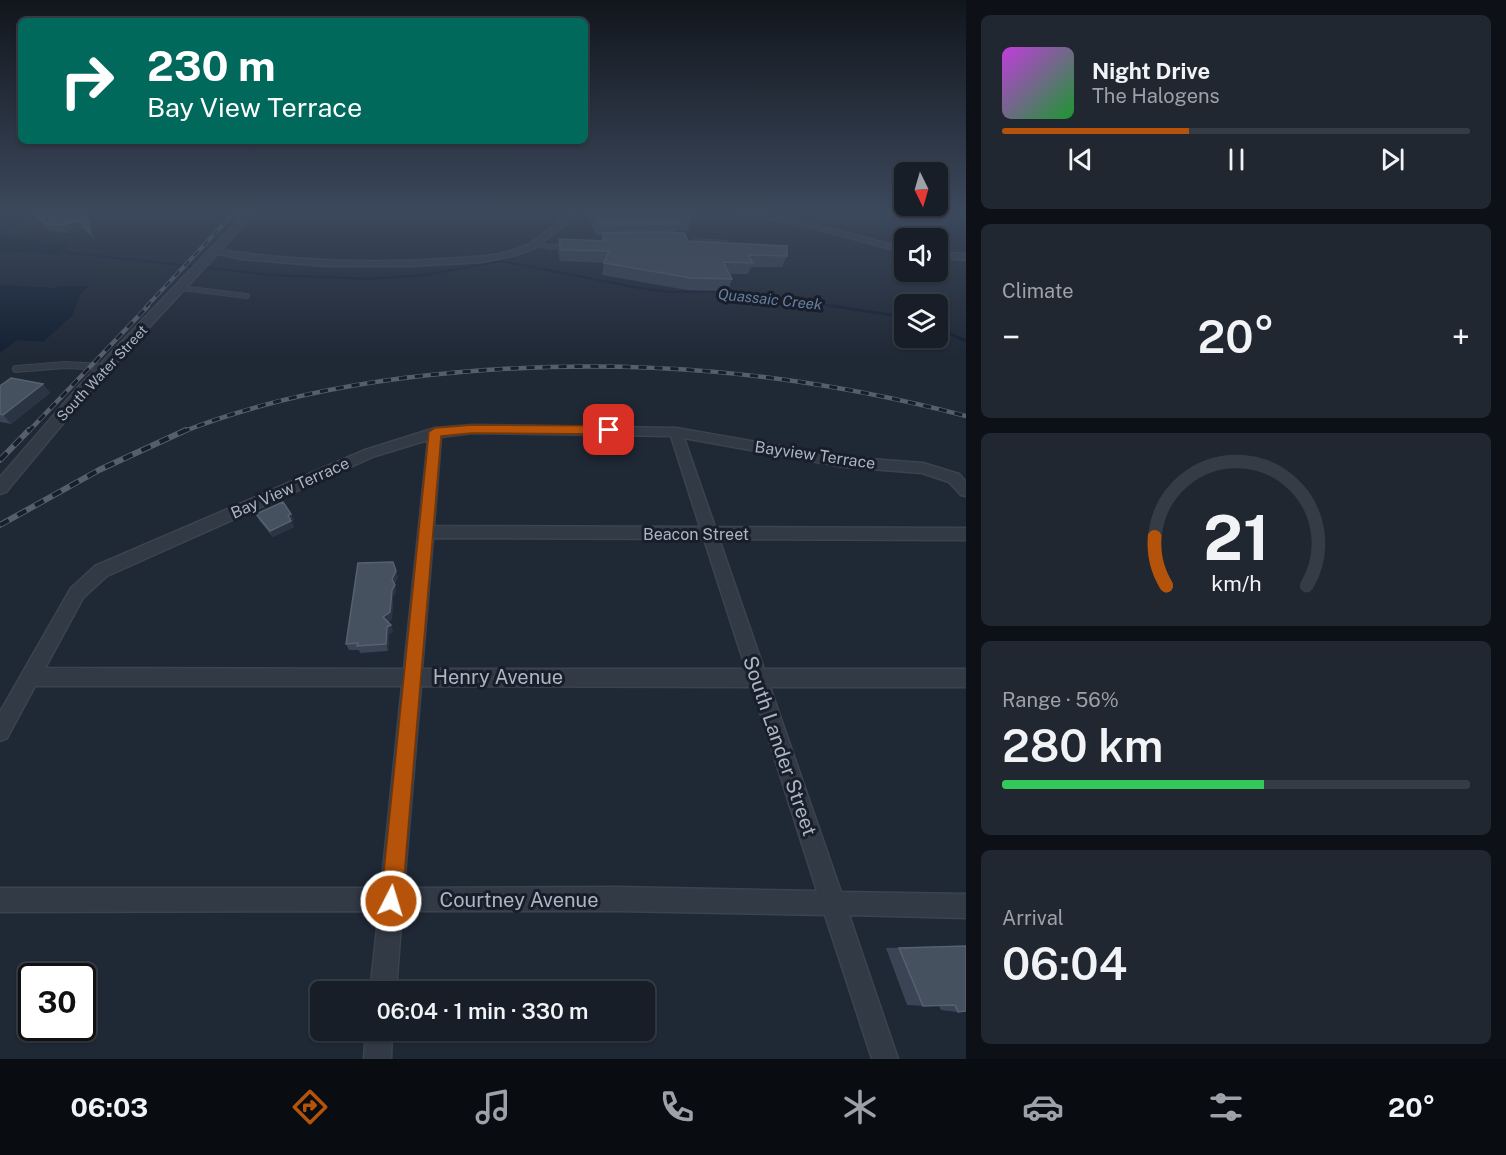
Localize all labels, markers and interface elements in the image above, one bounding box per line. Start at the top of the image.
text: 230 m [147,41,276,90]
icon: right [48,42,126,120]
text: Night Drive [1092,58,1210,84]
text: The Halogens [1092,84,1220,108]
text: Bay View Terrace [147,91,362,123]
icon: previous [1064,143,1097,176]
icon: pause [1220,143,1253,176]
icon: next [1376,143,1409,176]
north arrow [894,162,948,216]
map controls [894,162,948,348]
button: sound [894,228,948,282]
text: Climate [1002,279,1074,303]
water label: Quassaic Creek [717,285,824,313]
button: layers [894,294,948,348]
text: 20° [1197,310,1275,363]
text: − [1002,318,1020,356]
text: + [1452,318,1470,356]
street label: South Water Street [53,322,151,424]
pin [583,404,634,455]
icon: arrive [592,413,625,446]
street label: Bayview Terrace [753,437,877,473]
street label: Bay View Terrace [228,453,352,523]
text: 21 [1203,502,1269,575]
street label: Beacon Street [643,525,749,544]
text: km/h [1211,572,1261,597]
street label: South Lander Street [738,653,822,839]
street label: Henry Avenue [433,665,563,689]
text: Range · 56% [1002,688,1119,712]
text: 280 km [1002,719,1164,772]
position arrow [359,869,423,933]
street label: Courtney Avenue [440,888,598,912]
text: Arrival [1002,906,1064,930]
text: 06:04 [1002,937,1127,990]
speed limit sign: 30 [18,963,96,1041]
text: 06:04 · 1 min · 330 m [377,998,588,1024]
icon: directions [289,1086,331,1128]
icon: music [472,1086,514,1128]
icon: phone [656,1086,698,1128]
icon: climate [839,1086,881,1128]
icon: car [1022,1086,1064,1128]
icon: filters [1205,1086,1247,1128]
text: 06:03 [71,1091,148,1123]
text: 20° [1388,1091,1435,1123]

